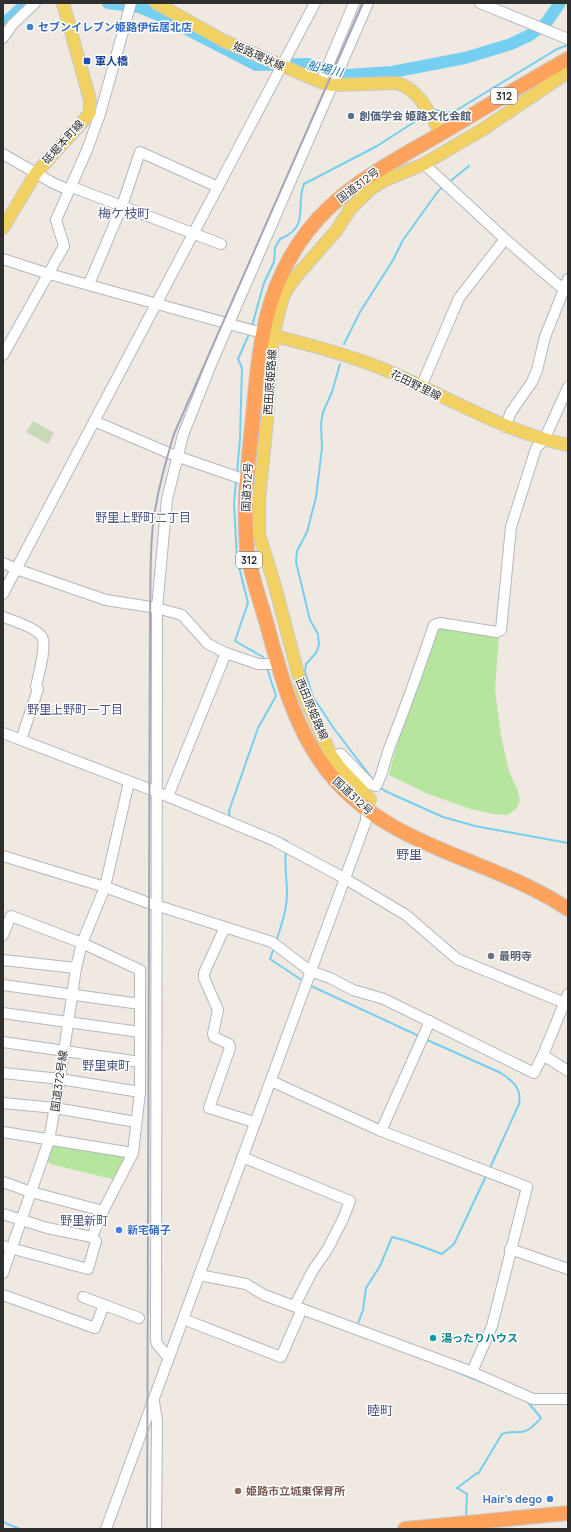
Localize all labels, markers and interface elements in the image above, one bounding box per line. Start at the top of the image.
place label: セブンイレブン姫路伊伝居北店 [38,19,192,34]
marker: セブンイレブン姫路伊伝居北店 [25,22,35,32]
street label: 姫路環状線 [231,38,287,74]
place label: 軍人橋 [95,53,128,68]
marker: 軍人橋 [82,56,92,66]
water label: 船場川 [306,56,347,81]
road number: 312 [491,88,517,104]
place label: 創価学会 姫路文化会館 [359,108,471,123]
marker: 創価学会 姫路文化会館 [346,111,356,121]
street label: 砥堀本町線 [39,116,87,167]
street label: 国道312号 [333,164,382,206]
district label: 梅ケ枝町 [98,204,150,222]
street label: 西田原姫路線 [260,349,279,415]
street label: 花田野里線 [388,366,444,403]
street label: 国道312号 [238,462,255,512]
district label: 野里上野町二丁目 [95,509,191,526]
road number: 312 [236,552,262,568]
street label: 西田原姫路線 [293,675,332,742]
district label: 野里上野町一丁目 [27,701,123,718]
street label: 国道312号 [330,773,377,818]
district label: 野里 [396,845,422,863]
place label: 最明寺 [499,948,532,963]
marker: 最明寺 [486,951,496,961]
street label: 国道372号線 [47,1049,70,1113]
district label: 野里東町 [82,1057,130,1074]
district label: 野里新町 [60,1212,108,1229]
place label: 新宅硝子 [127,1222,171,1237]
marker: 新宅硝子 [114,1225,124,1235]
place label: 湯ったりハウス [441,1330,518,1345]
marker: 湯ったりハウス [428,1333,438,1343]
district label: 睦町 [367,1401,393,1419]
place label: 姫路市立城東保育所 [246,1483,345,1498]
marker: 姫路市立城東保育所 [233,1486,243,1496]
place label: Hair’s dego [483,1491,542,1506]
marker: Hair’s dego [545,1494,555,1504]

